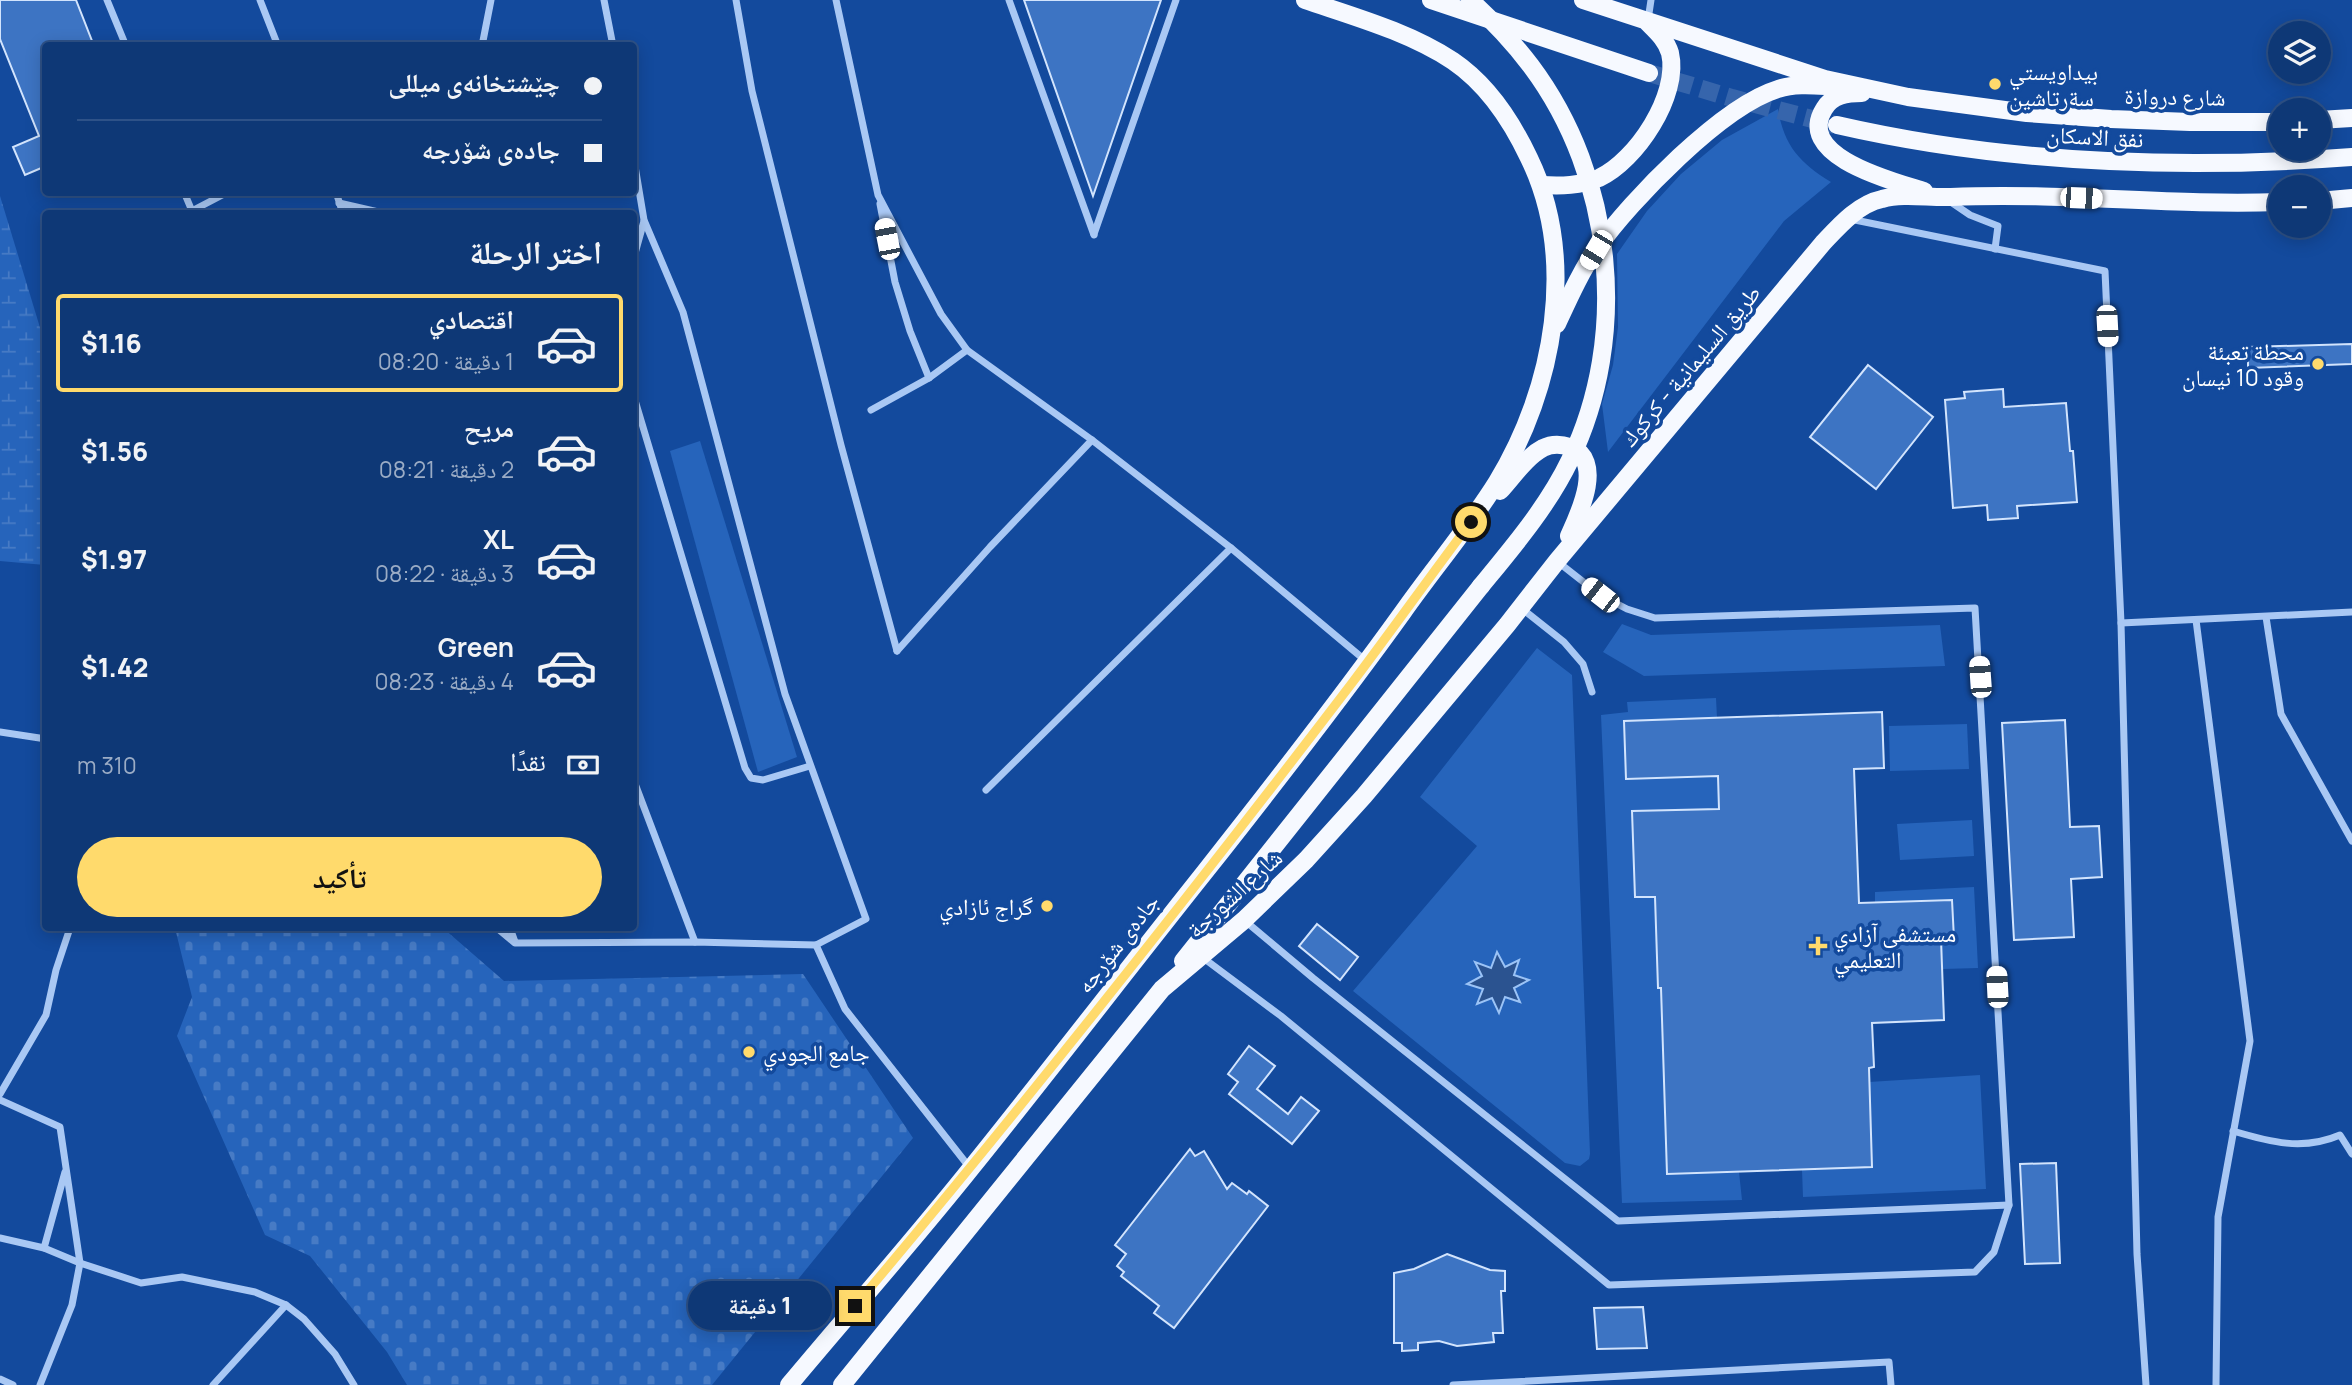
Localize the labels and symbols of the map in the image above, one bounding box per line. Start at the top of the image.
place label: بيداويستي سةرتاشين [2009,55,2098,113]
marker: بيداويستي سةرتاشين [1987,76,2003,92]
street label: شارع دروازة [2124,79,2226,113]
street label: نفق الاسكان [2046,117,2144,155]
car [2060,187,2103,209]
car [873,216,902,262]
car [1577,227,1616,273]
street label: طريق السليمانية - كركوك [1613,277,1767,453]
car [2096,304,2119,348]
place label: محطة تعبئة وقود 10 نيسان [2182,335,2304,393]
marker: محطة تعبئة وقود 10 نيسان [2310,356,2326,372]
route start [1455,506,1487,538]
car [1577,574,1624,616]
car [1969,655,1992,699]
street label: شارع الشورجة [1179,841,1289,945]
street label: جادەی شۆرجە [1068,887,1166,999]
place label: گراج ئازادي [939,890,1033,926]
marker: گراج ئازادي [1039,898,1055,914]
place label: مستشفى آزادي التعليمي [1834,917,1956,979]
marker: مستشفى آزادي التعليمي [1808,936,1828,956]
car [1986,965,2009,1009]
place label: جامع الجودي [763,1036,870,1072]
marker: جامع الجودي [741,1044,757,1060]
callout: 1 دقيقة [687,1282,830,1330]
route end [839,1290,871,1322]

